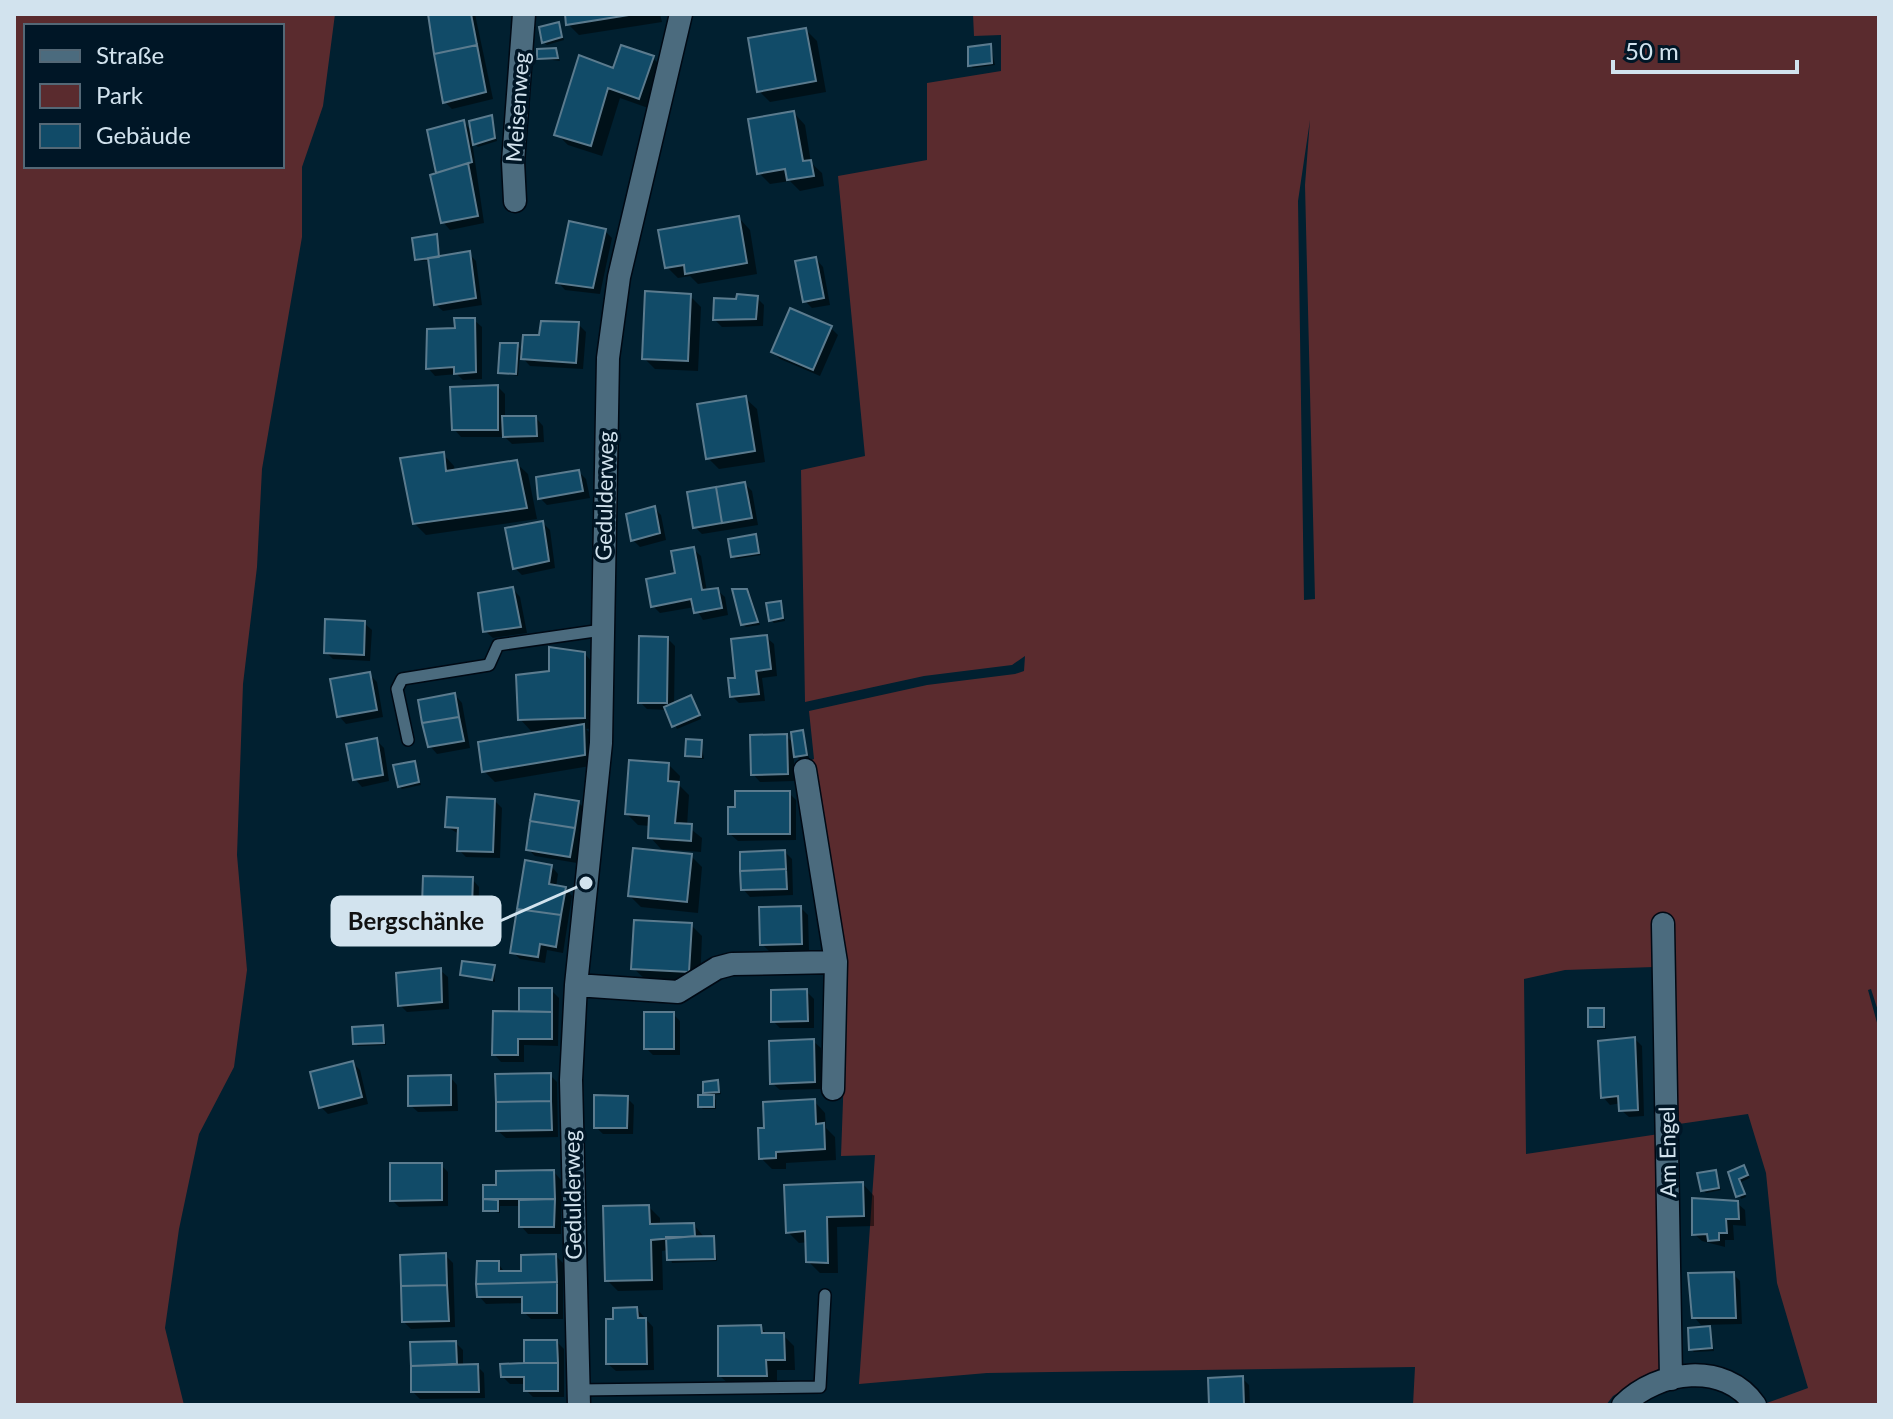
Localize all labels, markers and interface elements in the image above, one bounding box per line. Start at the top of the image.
legend [24,24,284,168]
scale bar [1613,24,1797,74]
text: 50 m [1625,36,1679,65]
text: Straße [96,40,164,69]
street label: Meisenweg [500,51,534,163]
text: Park [96,80,144,109]
text: Gebäude [96,120,191,149]
street label: Gedulderweg [589,431,619,561]
callout: Bergschänke [332,897,500,945]
text: Bergschänke [348,906,484,935]
street label: Am Engel [1653,1106,1681,1198]
street label: Gedulderweg [557,1130,587,1260]

